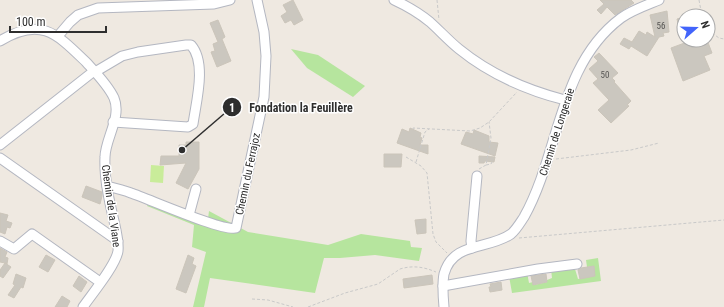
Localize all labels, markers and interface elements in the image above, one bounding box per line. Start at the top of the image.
scale bar [10,8,106,34]
north arrow [676,8,716,48]
text: 100 m [16,15,46,29]
text: N [698,19,712,30]
house number: 56 [657,21,665,31]
house number: 50 [601,70,609,80]
street label: Chemin de Longeraie [537,87,577,177]
callout: Fondation la Feuillère [222,95,361,119]
text: 1 [229,101,235,115]
text: Fondation la Feuillère [249,101,353,115]
street label: Chemin du Ferrajoz [233,132,263,216]
street label: Chemin de la Viane [99,164,123,248]

